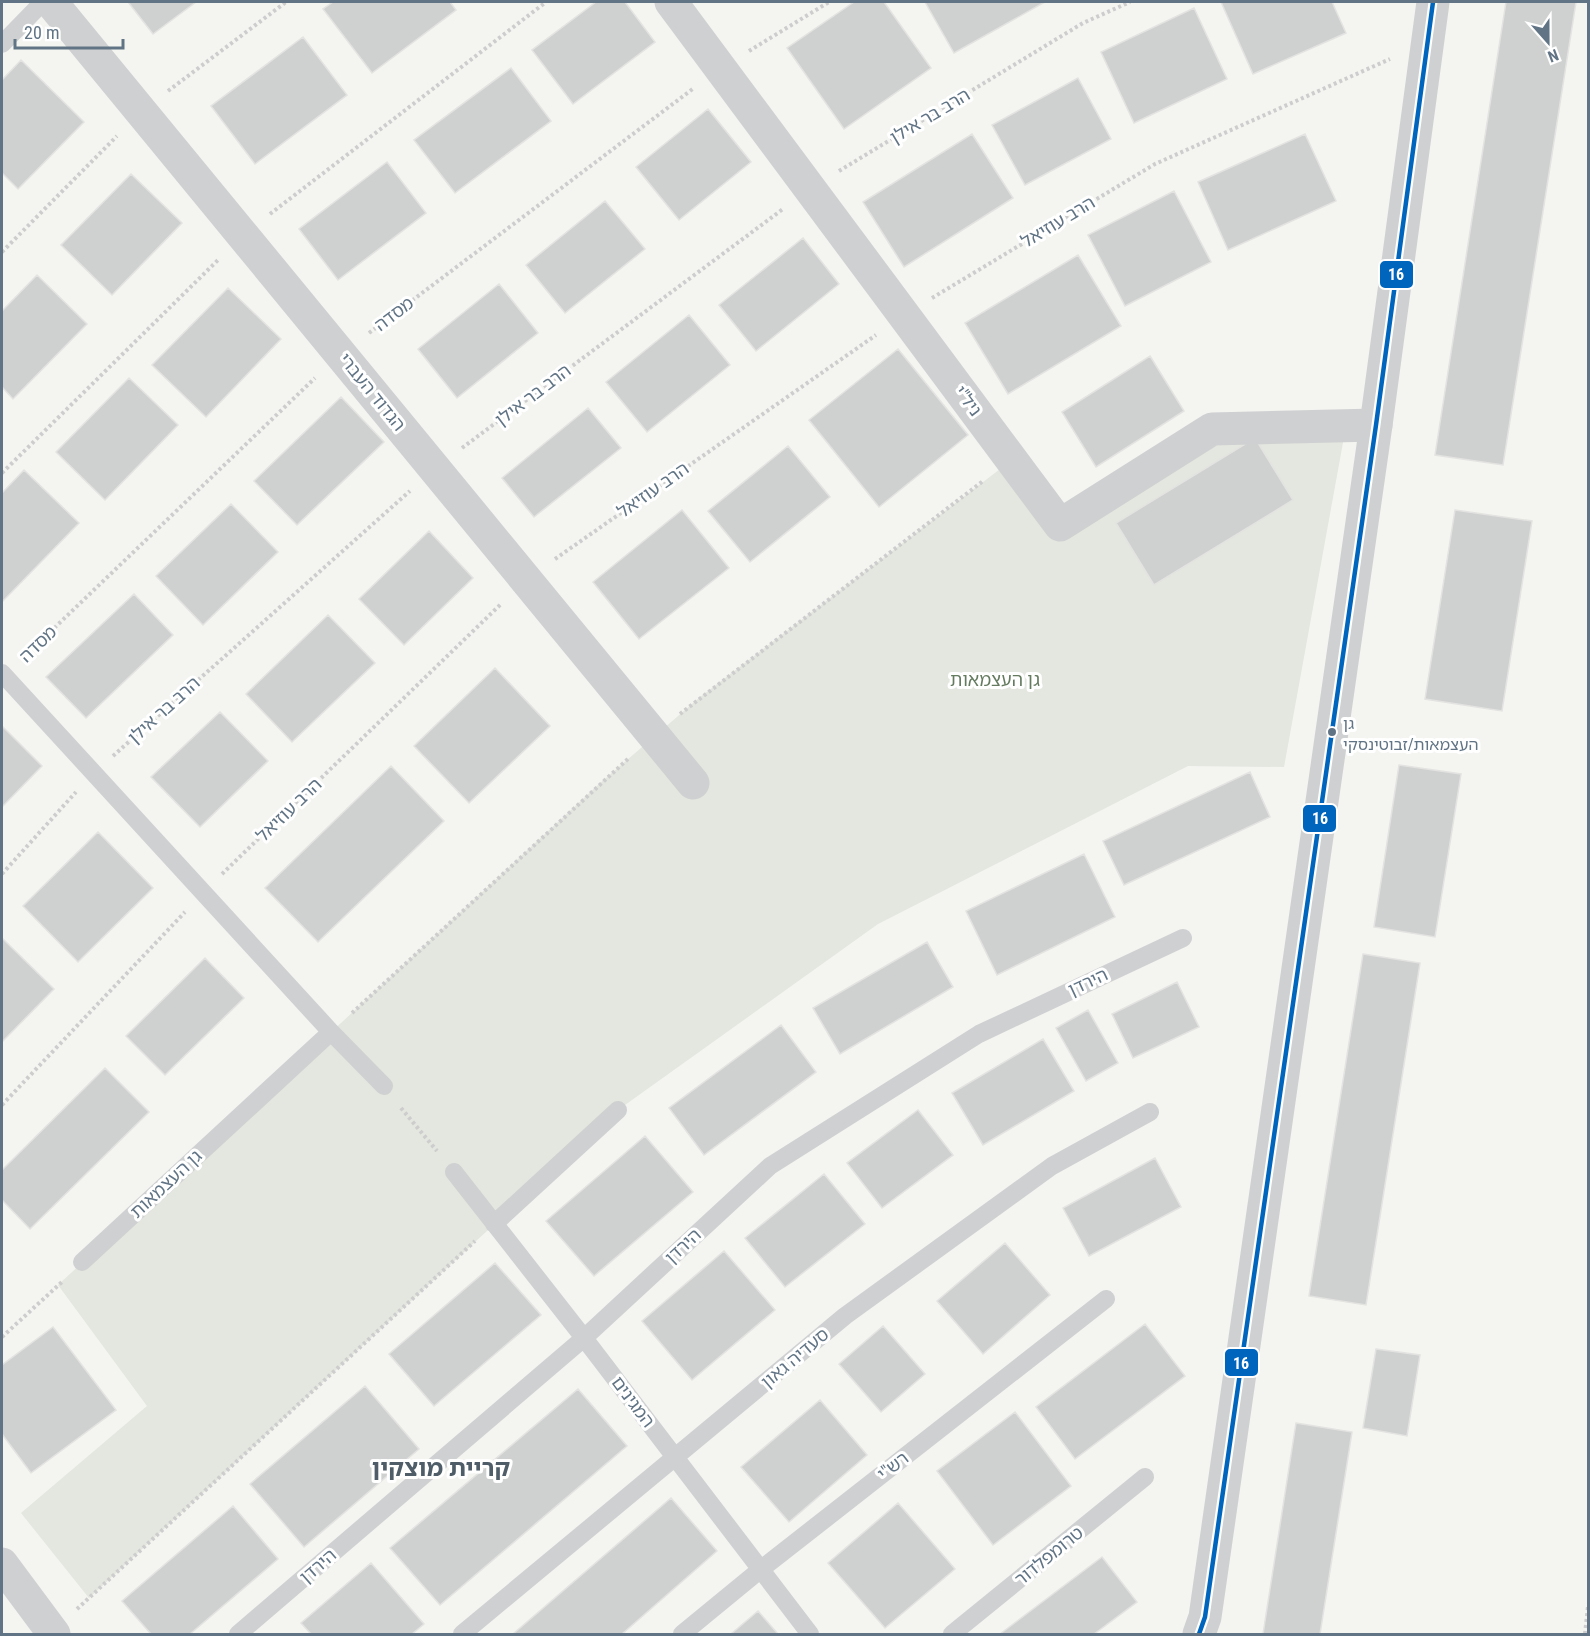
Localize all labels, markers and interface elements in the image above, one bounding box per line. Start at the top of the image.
scale bar [15,12,123,50]
north arrow [1518,12,1578,72]
text: 20 m [24,22,59,43]
text: N [1545,45,1561,66]
street label: הרב בר אילן [886,84,973,148]
street label: הרב עוזיאל [1017,191,1098,252]
line badge: 16 [1379,260,1414,289]
text: 16 [1388,265,1404,284]
street label: מסדה [370,292,418,335]
street label: הגדוד העברי [335,349,410,435]
street label: הרב בר אילן [491,359,575,430]
street label: ניל"י [950,381,987,420]
street label: הרב עוזיאל [613,457,692,522]
street label: מסדה [15,621,61,666]
park label: גן העצמאות [950,669,1040,690]
street label: הרב בר אילן [123,672,204,747]
place label: גן העצמאות/זבוטינסקי [1343,714,1478,754]
marker: גן העצמאות/זבוטינסקי [1326,726,1338,738]
street label: הרב עוזיאל [252,773,326,846]
line badge: 16 [1302,804,1337,833]
text: 16 [1312,809,1328,828]
street label: הירדן [1065,963,1111,1000]
street label: גן העצמאות [126,1145,206,1222]
street label: הירדן [660,1224,705,1267]
street label: סעדיה גאון [757,1323,833,1392]
line badge: 16 [1224,1348,1259,1377]
text: 16 [1233,1354,1249,1373]
street label: המגינים [607,1372,659,1431]
street label: רש"י [873,1447,912,1484]
district label: קריית מוצקין [372,1454,510,1482]
street label: טרומפלדור [1010,1522,1087,1590]
street label: הירדן [295,1544,340,1587]

